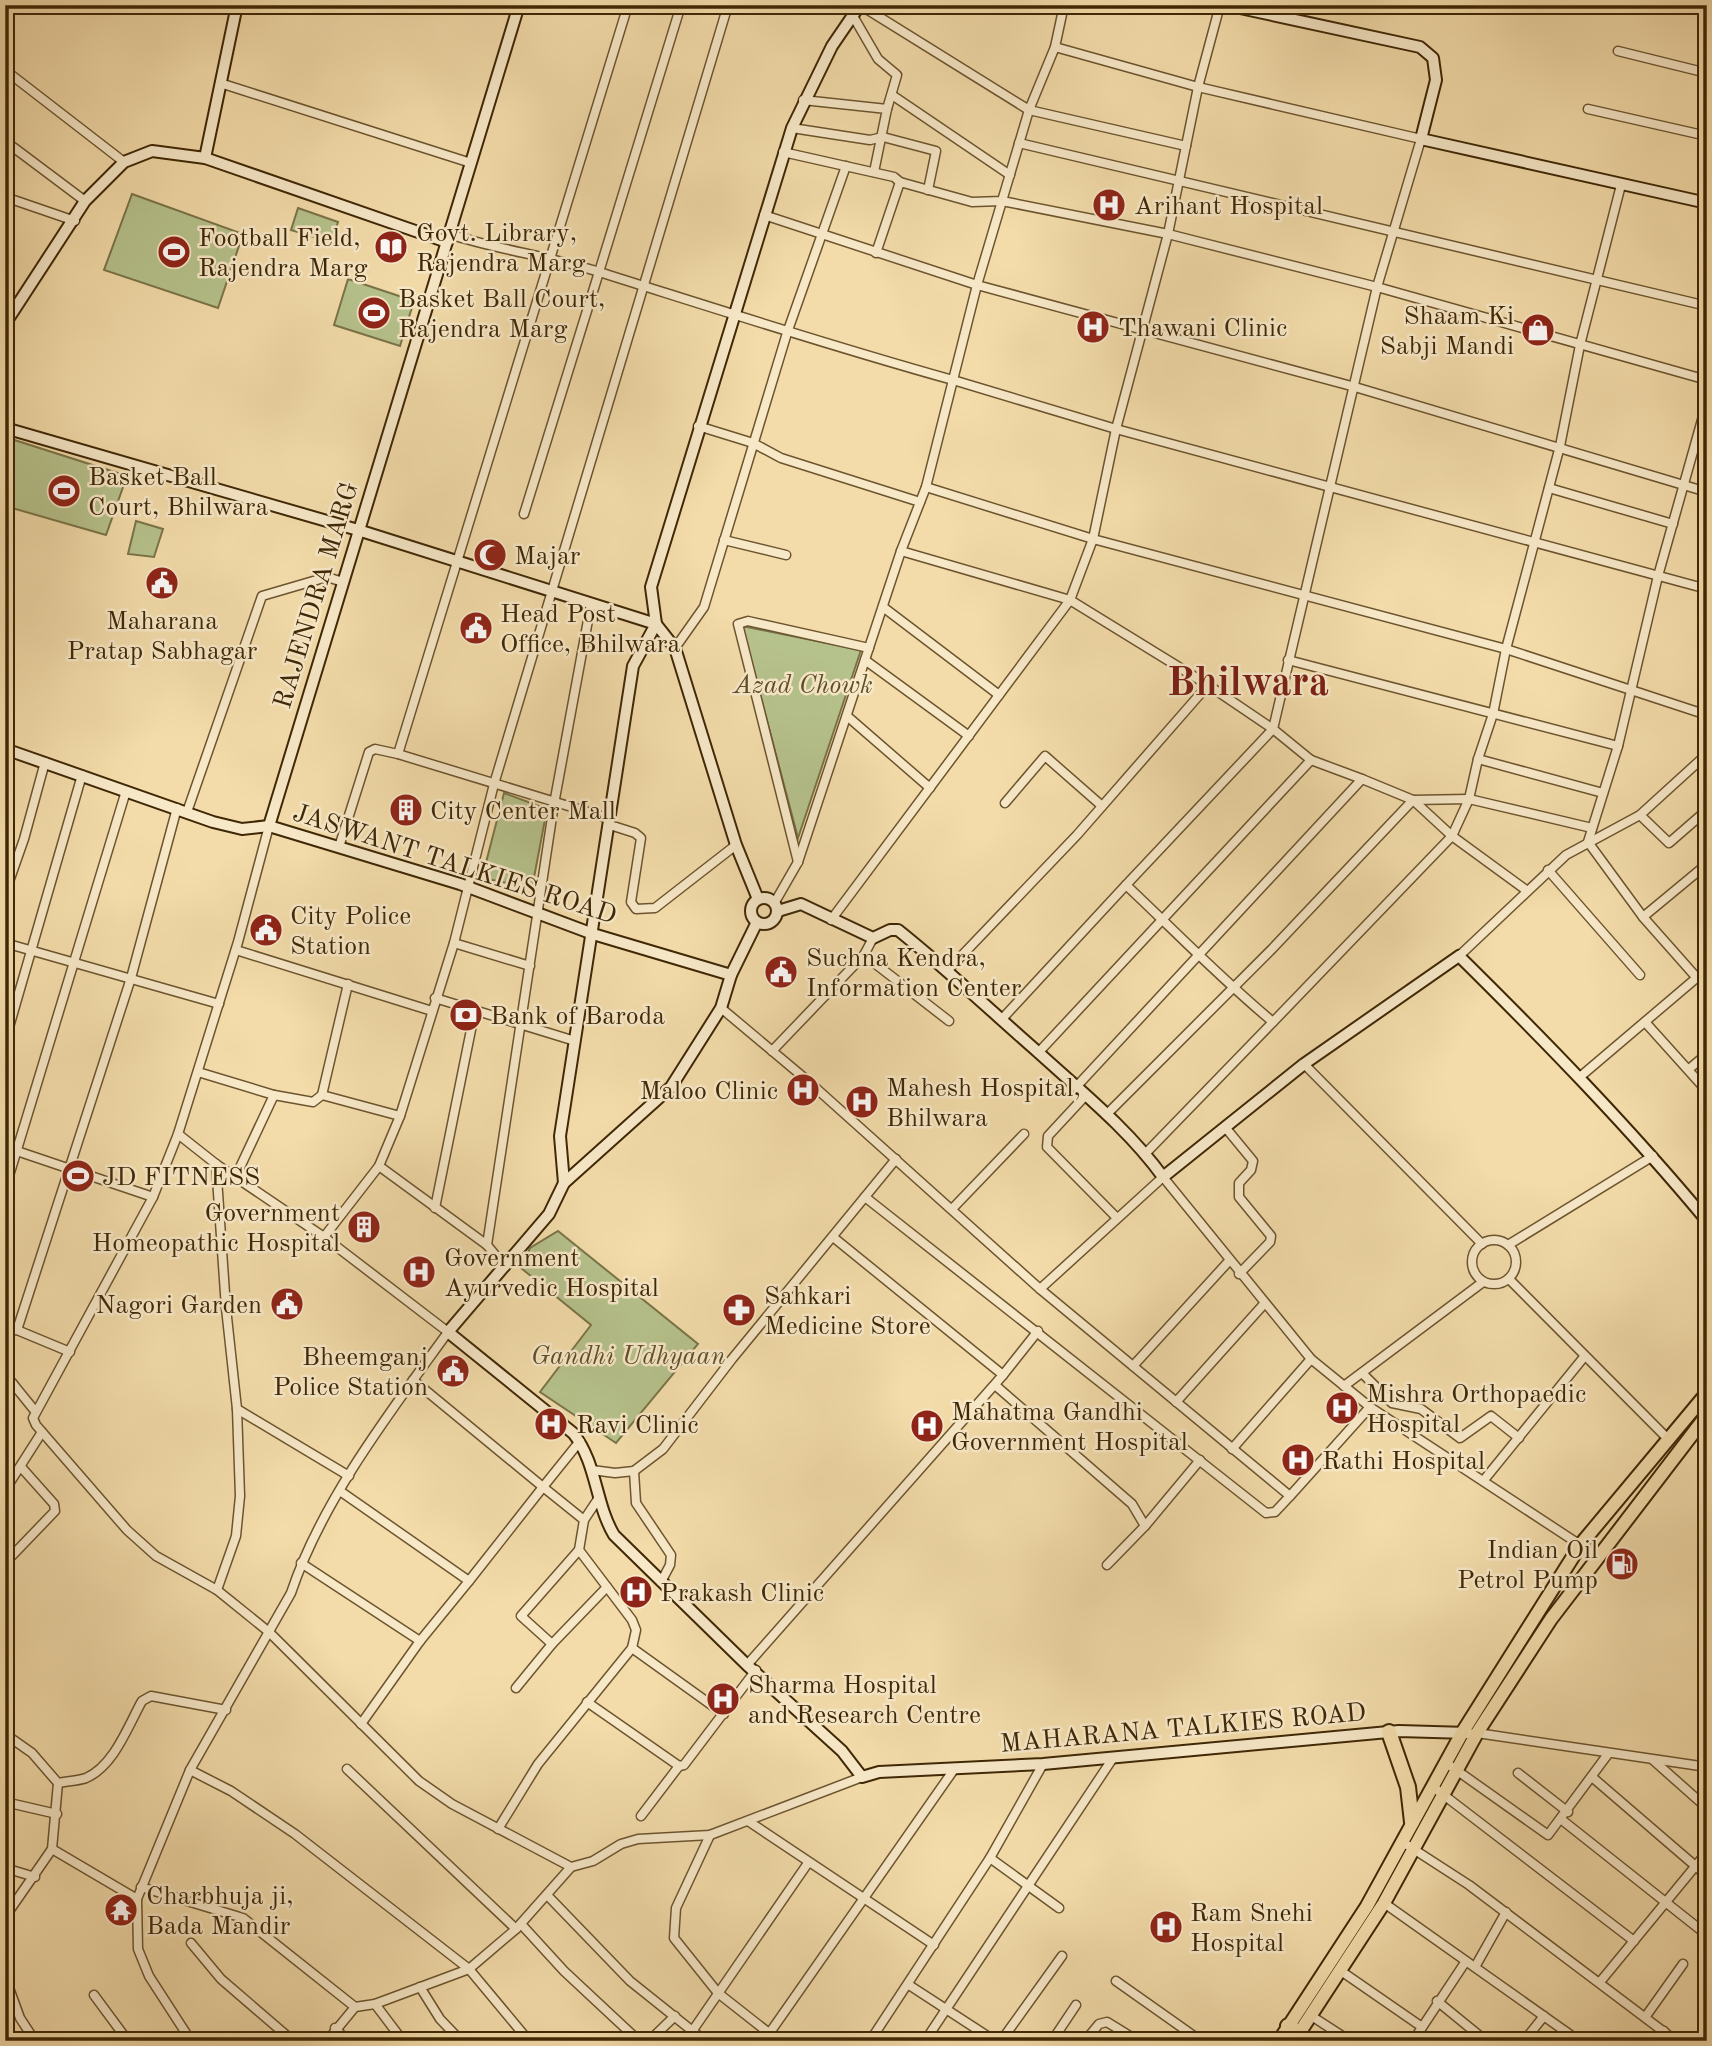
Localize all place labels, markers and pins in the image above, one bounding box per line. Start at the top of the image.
hospital icon: Arihant Hospital [1090,186,1128,224]
place label: Arihant Hospital [1134,194,1323,220]
place label: Govt. Library, Rajendra Marg [416,221,585,277]
place label: Football Field, Rajendra Marg [198,226,367,282]
library icon: Govt. Library, Rajendra Marg [372,228,410,266]
sports icon: Football Field, Rajendra Marg [155,233,193,271]
place label: Basket Ball Court, Rajendra Marg [398,287,605,343]
sports icon: Basket Ball Court, Rajendra Marg [355,294,393,332]
place label: Shaam Ki Sabji Mandi [1380,304,1514,360]
hospital icon: Thawani Clinic [1074,308,1112,346]
shop icon: Shaam Ki Sabji Mandi [1519,311,1557,349]
place label: Thawani Clinic [1118,316,1287,342]
place label: Basket Ball Court, Bhilwara [88,465,268,521]
sports icon: Basket Ball Court, Bhilwara [45,472,83,510]
mosque icon: Majar [471,536,509,574]
place label: Majar [514,544,581,570]
public building icon: Maharana Pratap Sabhagar [143,564,181,602]
place label: Head Post Office, Bhilwara [500,602,680,658]
place label: Maharana Pratap Sabhagar [67,609,258,665]
public building icon: Head Post Office, Bhilwara [457,609,495,647]
building icon: City Center Mall [387,791,425,829]
place label: City Center Mall [430,799,616,825]
place label: City Police Station [290,904,411,960]
public building icon: City Police Station [247,911,285,949]
place label: Suchna Kendra, Information Center [806,946,1022,1002]
public building icon: Suchna Kendra, Information Center [762,953,800,991]
bank icon: Bank of Baroda [447,996,485,1034]
place label: Bank of Baroda [490,1004,665,1030]
hospital icon: Maloo Clinic [784,1071,822,1109]
place label: Mahesh Hospital, Bhilwara [886,1076,1081,1132]
place label: Maloo Clinic [639,1079,778,1105]
hospital icon: Mahesh Hospital, Bhilwara [843,1083,881,1121]
sports icon: JD FITNESS [59,1157,97,1195]
place label: JD FITNESS [102,1165,260,1191]
place label: Government Homeopathic Hospital [92,1201,340,1257]
building icon: Government Homeopathic Hospital [345,1208,383,1246]
place label: Government Ayurvedic Hospital [444,1246,659,1302]
hospital icon: Government Ayurvedic Hospital [400,1253,438,1291]
place label: Sahkari Medicine Store [764,1284,931,1340]
public building icon: Nagori Garden [268,1285,306,1323]
pharmacy icon: Sahkari Medicine Store [720,1291,758,1329]
place label: Nagori Garden [95,1293,262,1319]
place label: Bheemganj Police Station [273,1345,428,1401]
public building icon: Bheemganj Police Station [434,1352,472,1390]
place label: Mishra Orthopaedic Hospital [1366,1382,1586,1438]
hospital icon: Mishra Orthopaedic Hospital [1323,1389,1361,1427]
place label: Mahatma Gandhi Government Hospital [951,1400,1188,1456]
hospital icon: Ravi Clinic [532,1405,570,1443]
hospital icon: Mahatma Gandhi Government Hospital [908,1407,946,1445]
place label: Ravi Clinic [576,1413,699,1439]
hospital icon: Rathi Hospital [1279,1441,1317,1479]
place label: Rathi Hospital [1322,1449,1485,1475]
place label: Indian Oil Petrol Pump [1457,1538,1598,1594]
fuel station icon: Indian Oil Petrol Pump [1603,1545,1641,1583]
hospital icon: Prakash Clinic [617,1573,655,1611]
place label: Prakash Clinic [660,1581,824,1607]
place label: Sharma Hospital and Research Centre [748,1673,981,1729]
hospital icon: Sharma Hospital and Research Centre [704,1680,742,1718]
place label: Charbhuja ji, Bada Mandir [146,1884,293,1940]
temple icon: Charbhuja ji, Bada Mandir [102,1891,140,1929]
place label: Ram Snehi Hospital [1190,1901,1313,1957]
hospital icon: Ram Snehi Hospital [1147,1908,1185,1946]

